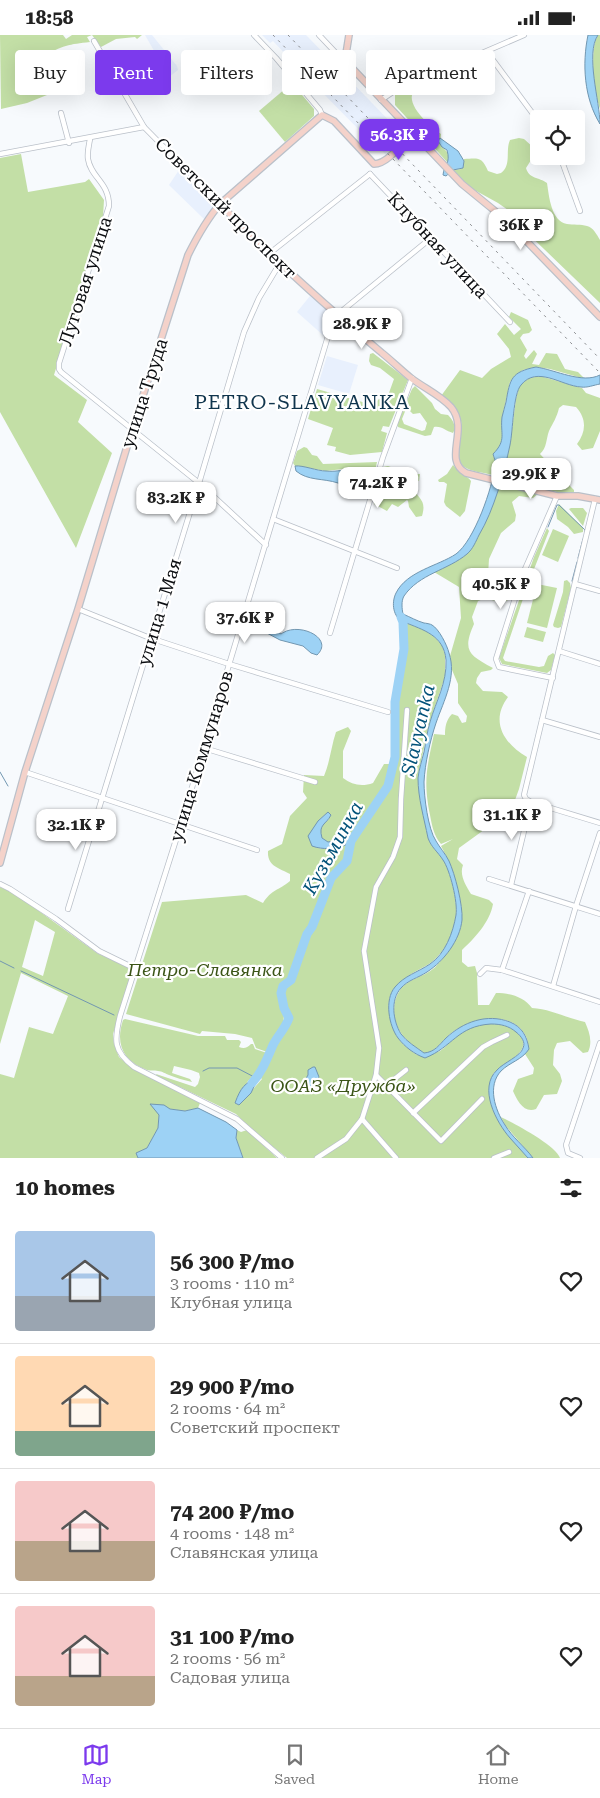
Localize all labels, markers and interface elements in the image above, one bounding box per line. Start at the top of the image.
text: 18:58 [25,6,74,29]
chip: Buy [15,50,85,95]
chip: Rent [95,50,171,95]
chip: Filters [181,50,272,95]
chip: New [282,50,356,95]
chip: Apartment [366,50,495,95]
map controls [530,110,585,165]
button: locate [530,110,585,165]
pin: 56.3K ₽ [353,119,445,161]
text: 56.3K ₽ [370,125,428,144]
street label: Советский проспект [151,133,301,283]
street label: Клубная улица [383,188,493,303]
pin: 36K ₽ [486,209,556,251]
street label: Луговая улица [54,214,116,348]
text: 36K ₽ [499,215,543,234]
pin: 28.9K ₽ [316,307,408,350]
text: 28.9K ₽ [333,314,391,333]
street label: улица Труда [116,335,172,451]
district label: PETRO-SLAVYANKA [194,390,410,414]
pin: 29.9K ₽ [485,457,577,500]
text: 29.9K ₽ [502,464,560,483]
pin: 74.2K ₽ [332,467,424,509]
text: 74.2K ₽ [349,473,407,492]
pin: 83.2K ₽ [130,481,222,524]
text: 83.2K ₽ [147,488,205,507]
street label: улица 1 Мая [133,556,185,668]
pin: 40.5K ₽ [455,567,547,610]
text: 40.5K ₽ [472,574,530,593]
pin: 37.6K ₽ [199,601,291,644]
text: 37.6K ₽ [216,608,274,627]
street label: улица Коммунаров [165,668,237,844]
water label: Slavyanka [396,682,440,779]
water label: Кузьминка [298,797,368,899]
pin: 31.1K ₽ [466,799,558,841]
text: 31.1K ₽ [483,805,541,824]
pin: 32.1K ₽ [30,809,122,851]
text: 32.1K ₽ [47,815,105,834]
park label: Петро-Славянка [127,959,283,980]
park label: ООАЗ «Дружба» [271,1075,416,1096]
icon: filters [557,1174,585,1202]
text: 10 homes [15,1176,115,1200]
text: 56 300 ₽/mo [170,1250,294,1274]
icon: home [55,1251,115,1311]
icon: heart [557,1267,585,1295]
text: 3 rooms · 110 m² [170,1274,294,1293]
text: Клубная улица [170,1293,292,1312]
text: 29 900 ₽/mo [170,1375,294,1399]
icon: home [55,1376,115,1436]
icon: heart [557,1392,585,1420]
text: 2 rooms · 64 m² [170,1399,285,1418]
text: Советский проспект [170,1418,340,1437]
text: 74 200 ₽/mo [170,1500,294,1524]
icon: home [55,1501,115,1561]
icon: heart [557,1517,585,1545]
text: 4 rooms · 148 m² [170,1524,294,1543]
text: Славянская улица [170,1543,318,1562]
text: 31 100 ₽/mo [170,1625,294,1649]
icon: home [55,1626,115,1686]
icon: heart [557,1642,585,1670]
text: 2 rooms · 56 m² [170,1649,285,1668]
text: Садовая улица [170,1668,290,1687]
tab: Map [81,1741,111,1787]
tab: Saved [274,1741,315,1787]
tab: Home [478,1741,519,1787]

